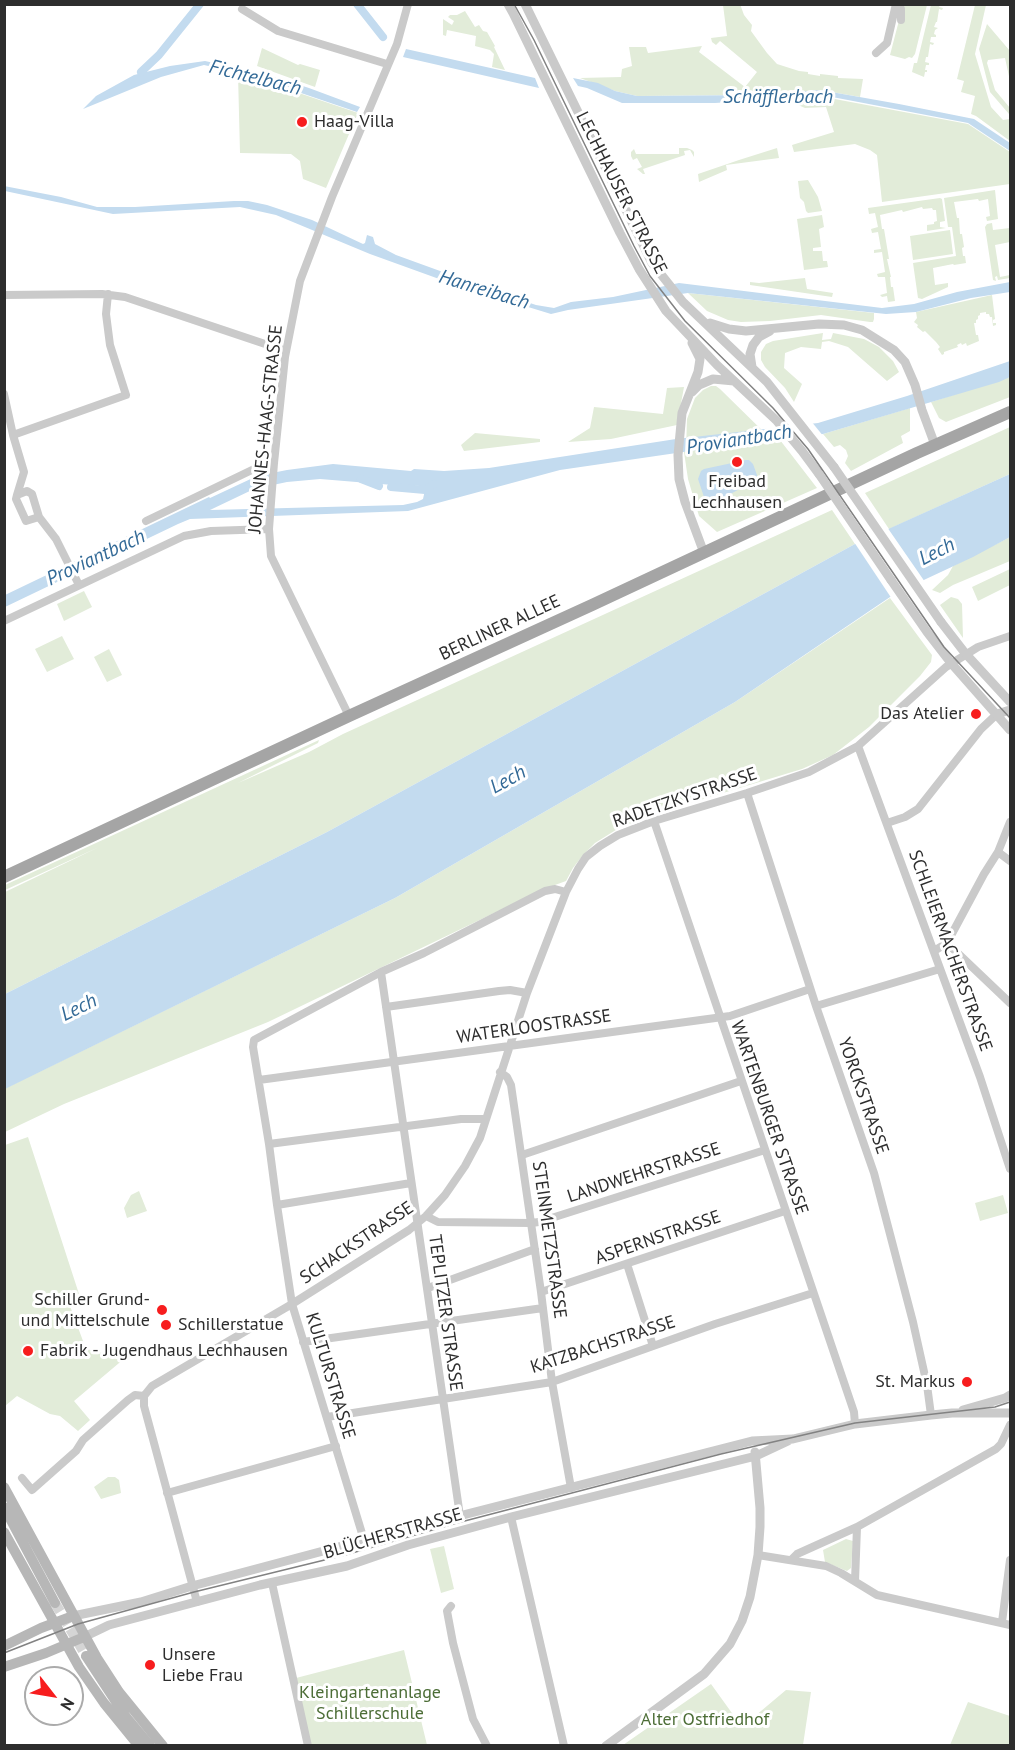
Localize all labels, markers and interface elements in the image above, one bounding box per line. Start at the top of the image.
water label: Fichtelbach [206,55,304,101]
water label: Schäfflerbach [723,85,833,109]
street label: LECHHAUSER STRASSE [571,108,671,278]
place label: Haag-Villa [314,111,394,133]
marker: Haag-Villa [295,115,309,129]
water label: Hanreibach [436,265,532,315]
street label: JOHANNES-HAAG-STRASSE [244,324,288,534]
water label: Proviantbach [685,420,793,460]
marker: Freibad Lechhausen [730,455,744,469]
place label: Freibad Lechhausen [692,471,782,514]
water label: Proviantbach [43,525,149,591]
water label: Lech [915,533,959,571]
street label: BERLINER ALLEE [436,591,564,665]
place label: Das Atelier [880,703,964,725]
marker: Das Atelier [969,707,983,721]
water label: Lech [486,760,530,800]
street label: RADETZKYSTRASSE [610,763,760,833]
street label: SCHLEIERMACHERSTRASSE [903,847,997,1055]
water label: Lech [57,989,101,1027]
street label: WATERLOOSTRASSE [455,1005,613,1049]
street label: WARTENBURGER STRASSE [726,1018,812,1218]
street label: YORCKSTRASSE [833,1035,893,1157]
street label: LANDWEHRSTRASSE [565,1138,723,1208]
street label: STEINMETZSTRASSE [527,1160,571,1320]
street label: SCHACKSTRASSE [296,1197,418,1289]
street label: ASPERNSTRASSE [592,1206,724,1270]
street label: TEPLITZER STRASSE [423,1233,467,1393]
place label: Schiller Grund- und Mittelschule [21,1289,150,1332]
marker: Schiller Grund- und Mittelschule [155,1303,169,1317]
street label: KULTURSTRASSE [300,1310,360,1442]
street label: KATZBACHSTRASSE [528,1311,678,1379]
place label: Schillerstatue [178,1314,284,1336]
marker: Schillerstatue [159,1318,173,1332]
place label: Fabrik - Jugendhaus Lechhausen [40,1340,288,1362]
marker: Fabrik - Jugendhaus Lechhausen [21,1344,35,1358]
place label: St. Markus [875,1371,955,1393]
marker: St. Markus [960,1375,974,1389]
street label: BLÜCHERSTRASSE [321,1504,465,1564]
place label: Unsere Liebe Frau [162,1644,243,1686]
marker: Unsere Liebe Frau [143,1658,157,1672]
north arrow [24,1666,84,1726]
park label: Kleingartenanlage Schillerschule [299,1682,441,1724]
text: N [56,1695,79,1714]
park label: Alter Ostfriedhof [641,1709,769,1731]

